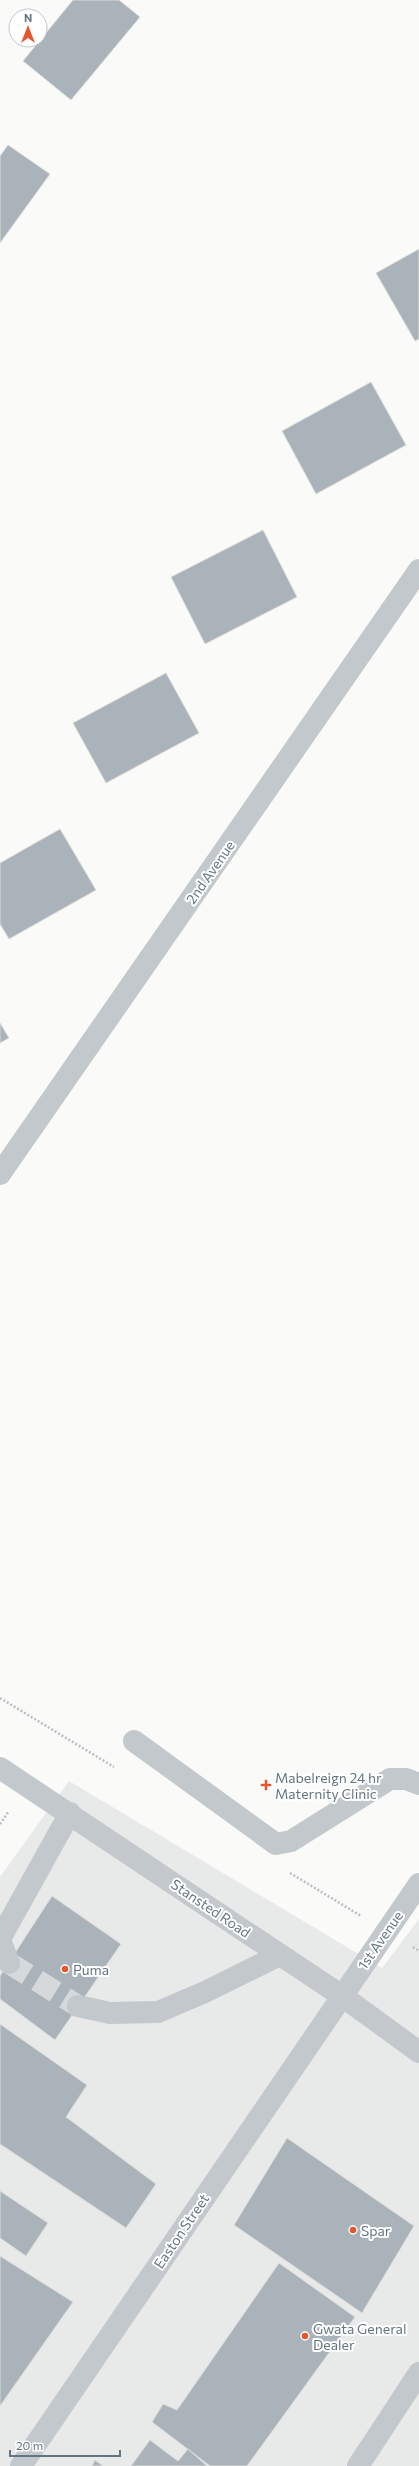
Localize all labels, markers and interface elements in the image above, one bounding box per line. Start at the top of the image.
north arrow [8,8,48,48]
text: N [24,11,32,24]
street label: 2nd Avenue [182,837,238,907]
place label: Mabelreign 24 hr Maternity Clinic [275,1769,382,1802]
marker: Mabelreign 24 hr Maternity Clinic [260,1779,272,1791]
street label: Stansted Road [168,1875,254,1941]
street label: 1st Avenue [354,1908,406,1972]
place label: Puma [73,1961,109,1978]
marker: Puma [60,1964,70,1974]
street label: Easton Street [150,2190,212,2272]
place label: Spar [361,2222,391,2239]
marker: Spar [348,2225,358,2235]
place label: Gwata General Dealer [313,2320,406,2353]
marker: Gwata General Dealer [300,2331,310,2341]
scale bar [10,2432,120,2458]
text: 20 m [16,2438,43,2452]

